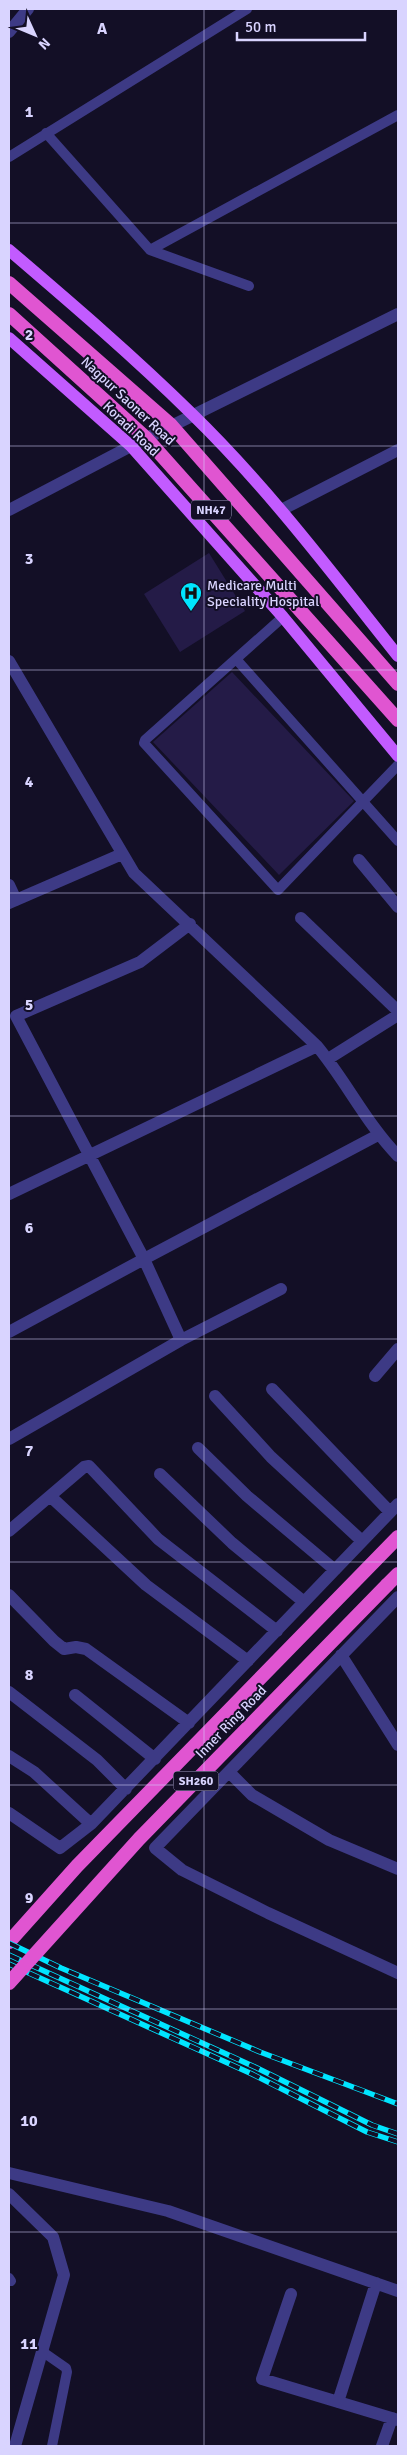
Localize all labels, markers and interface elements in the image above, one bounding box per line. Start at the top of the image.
north arrow [10,10,60,60]
scale bar [237,10,364,42]
text: 50 m [245,18,276,36]
text: A [97,19,108,39]
text: N [34,34,53,53]
text: 1 [25,102,34,122]
text: 2 [25,325,33,345]
street label: Nagpur Saoner Road [78,353,178,449]
street label: Koradi Road [99,398,163,460]
road number: NH47 [191,500,231,520]
text: 3 [25,549,33,569]
place label: Medicare Multi Speciality Hospital [207,577,319,610]
hospital icon: Medicare Multi Speciality Hospital [179,581,203,612]
text: 4 [25,772,34,792]
text: 5 [25,995,33,1015]
text: 6 [25,1218,34,1238]
text: 7 [25,1441,34,1461]
text: 8 [25,1665,34,1685]
street label: Inner Ring Road [192,1682,270,1762]
road number: SH260 [174,1772,218,1790]
text: 9 [25,1888,34,1908]
text: 10 [20,2111,38,2131]
text: 11 [20,2334,38,2354]

